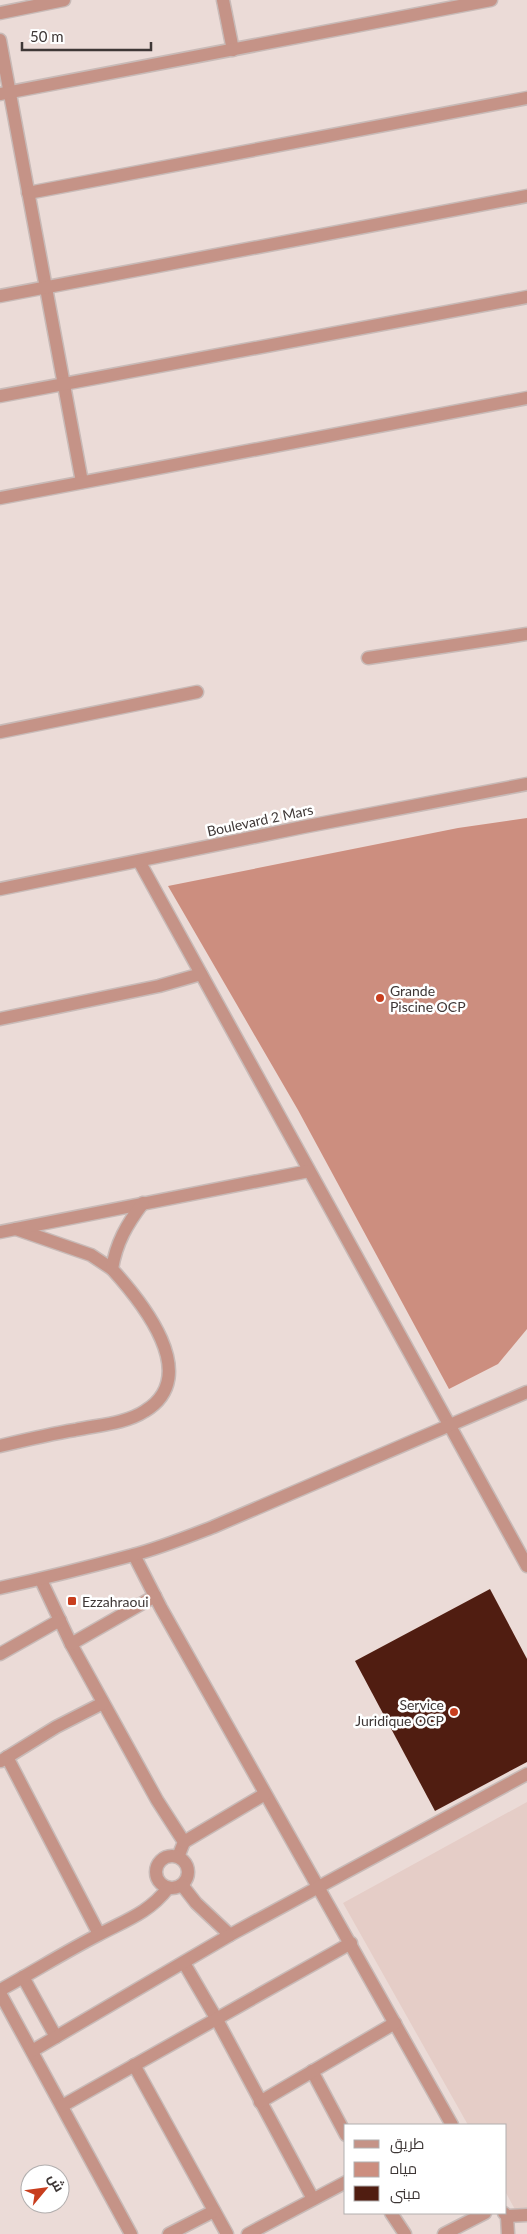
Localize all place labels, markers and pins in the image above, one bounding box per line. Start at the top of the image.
place label: Grande Piscine OCP [390,982,466,1015]
marker: Grande Piscine OCP [374,992,386,1004]
place label: Ezzahraoui [82,1593,149,1610]
marker: Ezzahraoui [66,1595,78,1607]
place label: Service Juridique OCP [355,1696,444,1729]
marker: Service Juridique OCP [448,1706,460,1718]

